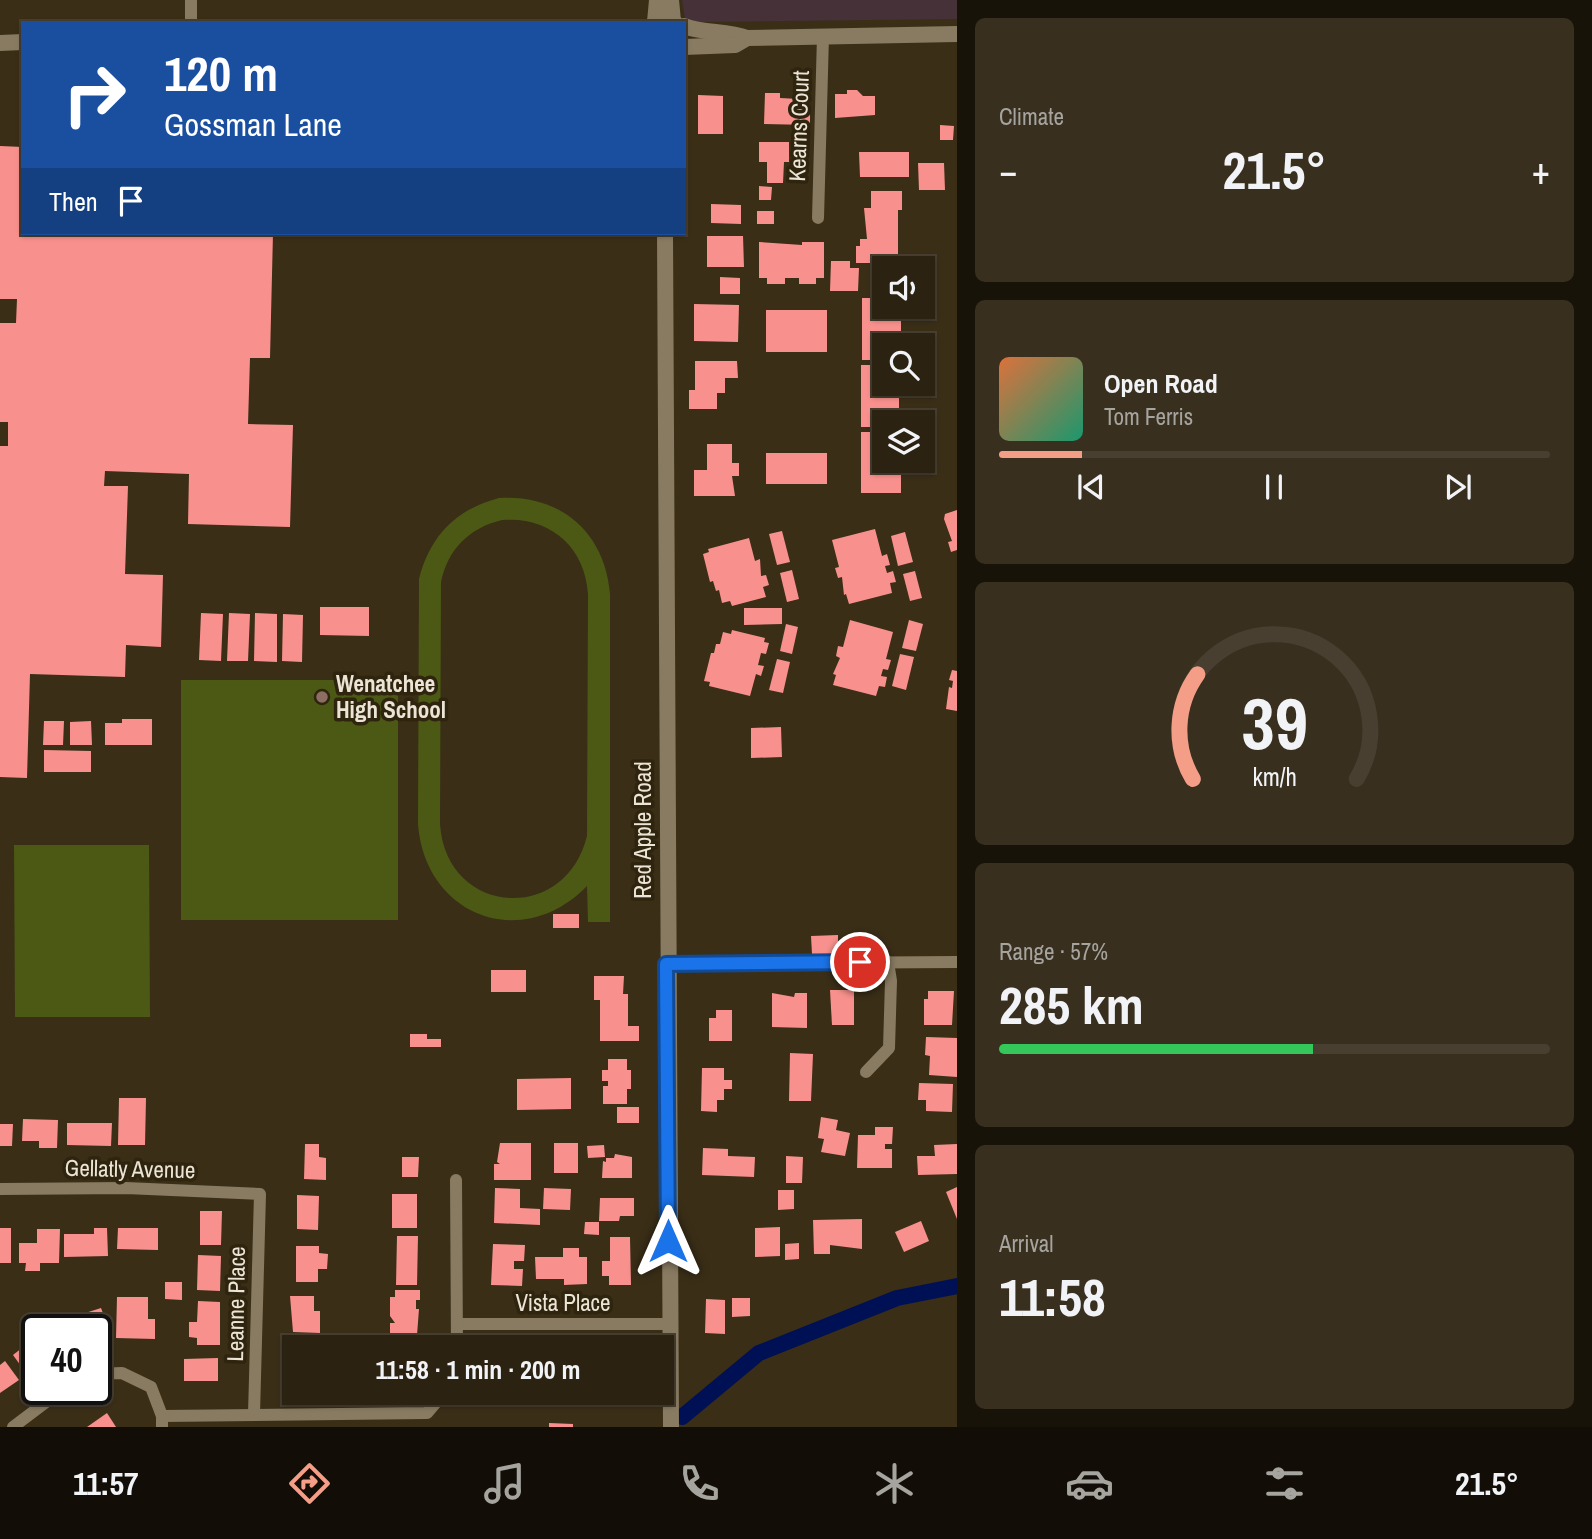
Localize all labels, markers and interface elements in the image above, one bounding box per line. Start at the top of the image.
text: 120 m [164,40,278,106]
icon: right [49,49,140,140]
street label: Kearns Court [781,70,816,182]
text: Climate [999,101,1064,132]
text: Gossman Lane [164,103,342,146]
text: 21.5° [1223,135,1326,205]
text: − [999,145,1017,196]
text: + [1532,145,1550,196]
icon: arrive [112,182,150,220]
text: Then [49,184,98,219]
map controls [872,256,935,473]
button: sound [872,256,935,319]
button: search [872,333,935,396]
text: Open Road [1104,366,1218,401]
text: Tom Ferris [1104,401,1193,432]
button: layers [872,410,935,473]
icon: previous [1072,468,1110,506]
icon: pause [1255,468,1293,506]
icon: next [1439,468,1477,506]
place label: Wenatchee High School [336,668,446,725]
text: 39 [1241,675,1308,773]
marker: Wenatchee High School [314,689,330,705]
text: km/h [1252,760,1297,794]
street label: Red Apple Road [627,761,658,899]
pin [830,932,890,992]
text: Range · 57% [999,936,1108,967]
icon: arrive [841,943,879,981]
text: 285 km [999,970,1144,1040]
street label: Gellatly Avenue [64,1152,196,1185]
position arrow [631,1204,705,1278]
text: Arrival [999,1228,1054,1259]
street label: Leanne Place [219,1246,252,1362]
text: 11:58 [999,1262,1106,1332]
street label: Vista Place [515,1287,611,1318]
speed limit sign: 40 [21,1314,112,1405]
text: 11:58 · 1 min · 200 m [375,1352,581,1387]
icon: directions [285,1459,334,1508]
icon: music [480,1459,529,1508]
icon: phone [675,1459,724,1508]
icon: climate [870,1459,919,1508]
icon: car [1065,1459,1114,1508]
icon: filters [1260,1459,1309,1508]
text: 11:57 [73,1462,139,1505]
text: 21.5° [1455,1462,1519,1505]

